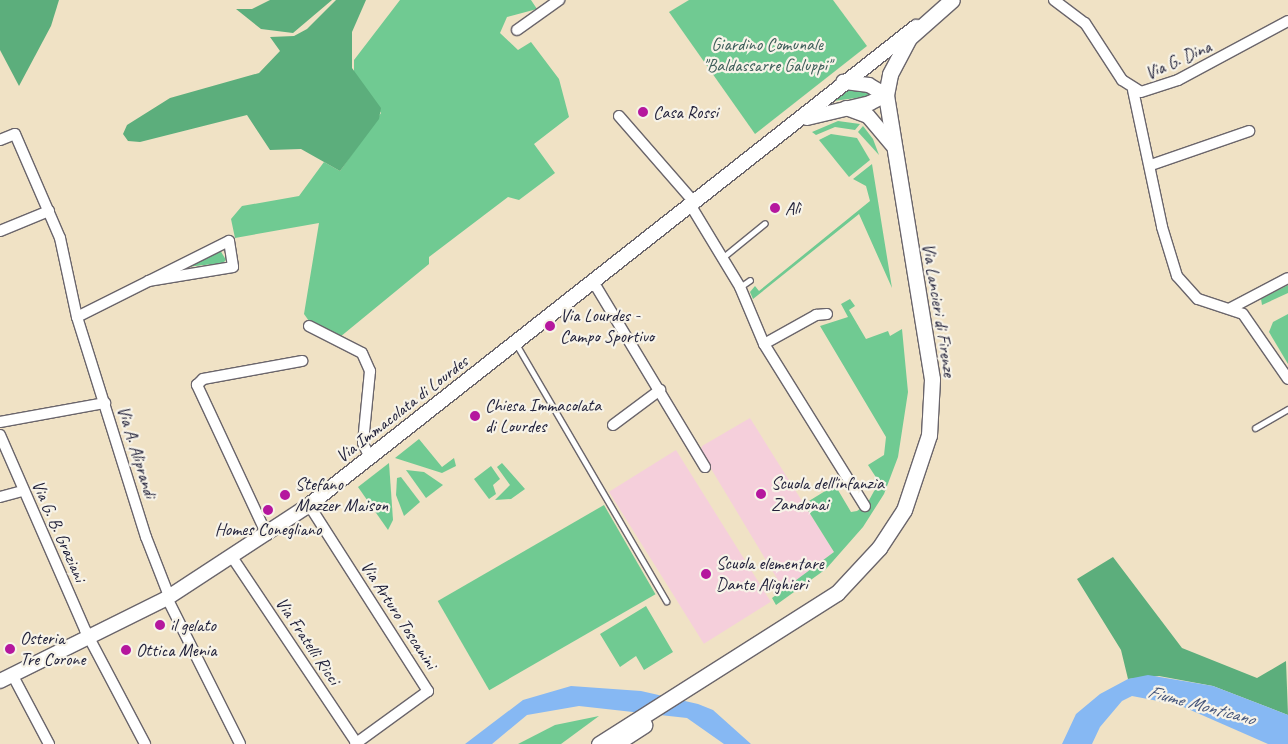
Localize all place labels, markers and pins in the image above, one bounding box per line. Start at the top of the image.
place label: Casa Rossi [653,101,719,123]
marker: Casa Rossi [637,106,649,118]
place label: Alì [785,197,800,219]
marker: Alì [769,202,781,214]
place label: Via Lourdes - Campo Sportivo [560,305,654,348]
marker: Via Lourdes - Campo Sportivo [544,320,556,332]
place label: Chiesa Immacolata di Lourdes [485,395,602,438]
marker: Chiesa Immacolata di Lourdes [469,410,481,422]
place label: Scuola dell'infanzia Zandonai [771,473,884,516]
place label: Stefano Mazzer Maison [295,474,389,516]
marker: Scuola dell'infanzia Zandonai [755,488,767,500]
marker: Stefano Mazzer Maison [279,489,291,501]
marker: Homes Conegliano [262,504,274,516]
place label: Homes Conegliano [215,518,321,540]
place label: Scuola elementare Dante Alighieri [716,553,825,596]
marker: Scuola elementare Dante Alighieri [700,568,712,580]
place label: il gelato [170,614,216,636]
marker: il gelato [154,619,166,631]
place label: Osteria Tre Corone [20,628,85,670]
place label: Ottica Menia [136,639,217,661]
marker: Osteria Tre Corone [4,643,16,655]
marker: Ottica Menia [120,644,132,656]

